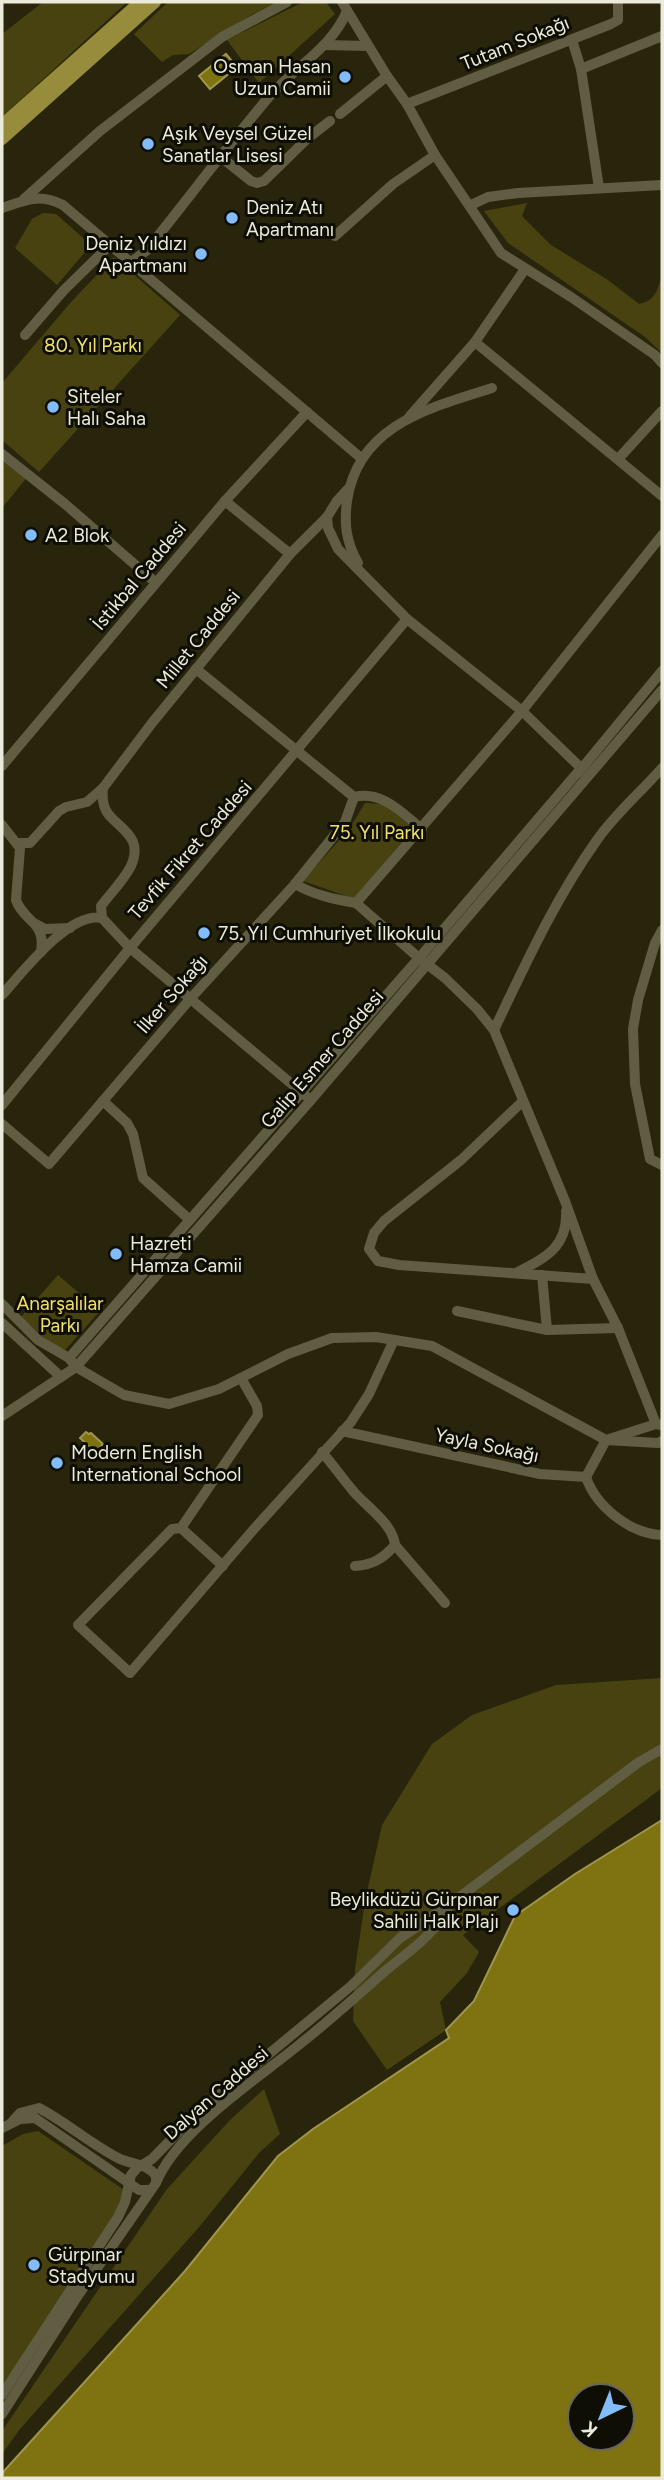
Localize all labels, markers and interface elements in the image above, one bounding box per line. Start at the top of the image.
street label: Tutam Sokağı [457,11,573,75]
place label: Osman Hasan Uzun Camii [213,55,331,100]
marker: Osman Hasan Uzun Camii [337,69,353,85]
place label: Aşık Veysel Güzel Sanatlar Lisesi [162,122,312,167]
marker: Aşık Veysel Güzel Sanatlar Lisesi [140,136,156,152]
place label: Deniz Atı Apartmanı [246,196,334,241]
marker: Deniz Atı Apartmanı [224,210,240,226]
place label: Deniz Yıldızı Apartmanı [85,232,187,277]
marker: Deniz Yıldızı Apartmanı [193,246,209,262]
park label: 80. Yıl Parkı [44,334,142,357]
place label: Siteler Halı Saha [67,385,146,430]
marker: Siteler Halı Saha [45,399,61,415]
street label: İstikbal Caddesi [87,517,191,635]
place label: A2 Blok [45,524,110,547]
marker: A2 Blok [23,527,39,543]
street label: Millet Caddesi [151,585,245,693]
street label: Tevfik Fikret Caddesi [123,776,257,924]
park label: 75. Yıl Parkı [329,821,425,844]
place label: 75. Yıl Cumhuriyet İlkokulu [218,922,441,945]
marker: 75. Yıl Cumhuriyet İlkokulu [196,925,212,941]
street label: İlker Sokağı [132,950,212,1038]
street label: Galip Esmer Caddesi [256,985,388,1133]
place label: Hazreti Hamza Camii [130,1232,242,1277]
marker: Hazreti Hamza Camii [108,1246,124,1262]
park label: Anarşalılar Parkı [16,1292,104,1337]
street label: Yayla Sokağı [433,1423,541,1467]
place label: Modern English International School [71,1441,242,1486]
marker: Modern English International School [49,1455,65,1471]
place label: Beylikdüzü Gürpınar Sahili Halk Plajı [330,1888,500,1933]
marker: Beylikdüzü Gürpınar Sahili Halk Plajı [505,1902,521,1918]
street label: Dalyan Caddesi [159,2041,273,2145]
place label: Gürpınar Stadyumu [48,2243,135,2288]
marker: Gürpınar Stadyumu [26,2257,42,2273]
north arrow [566,2382,636,2452]
text: K [577,2416,602,2442]

